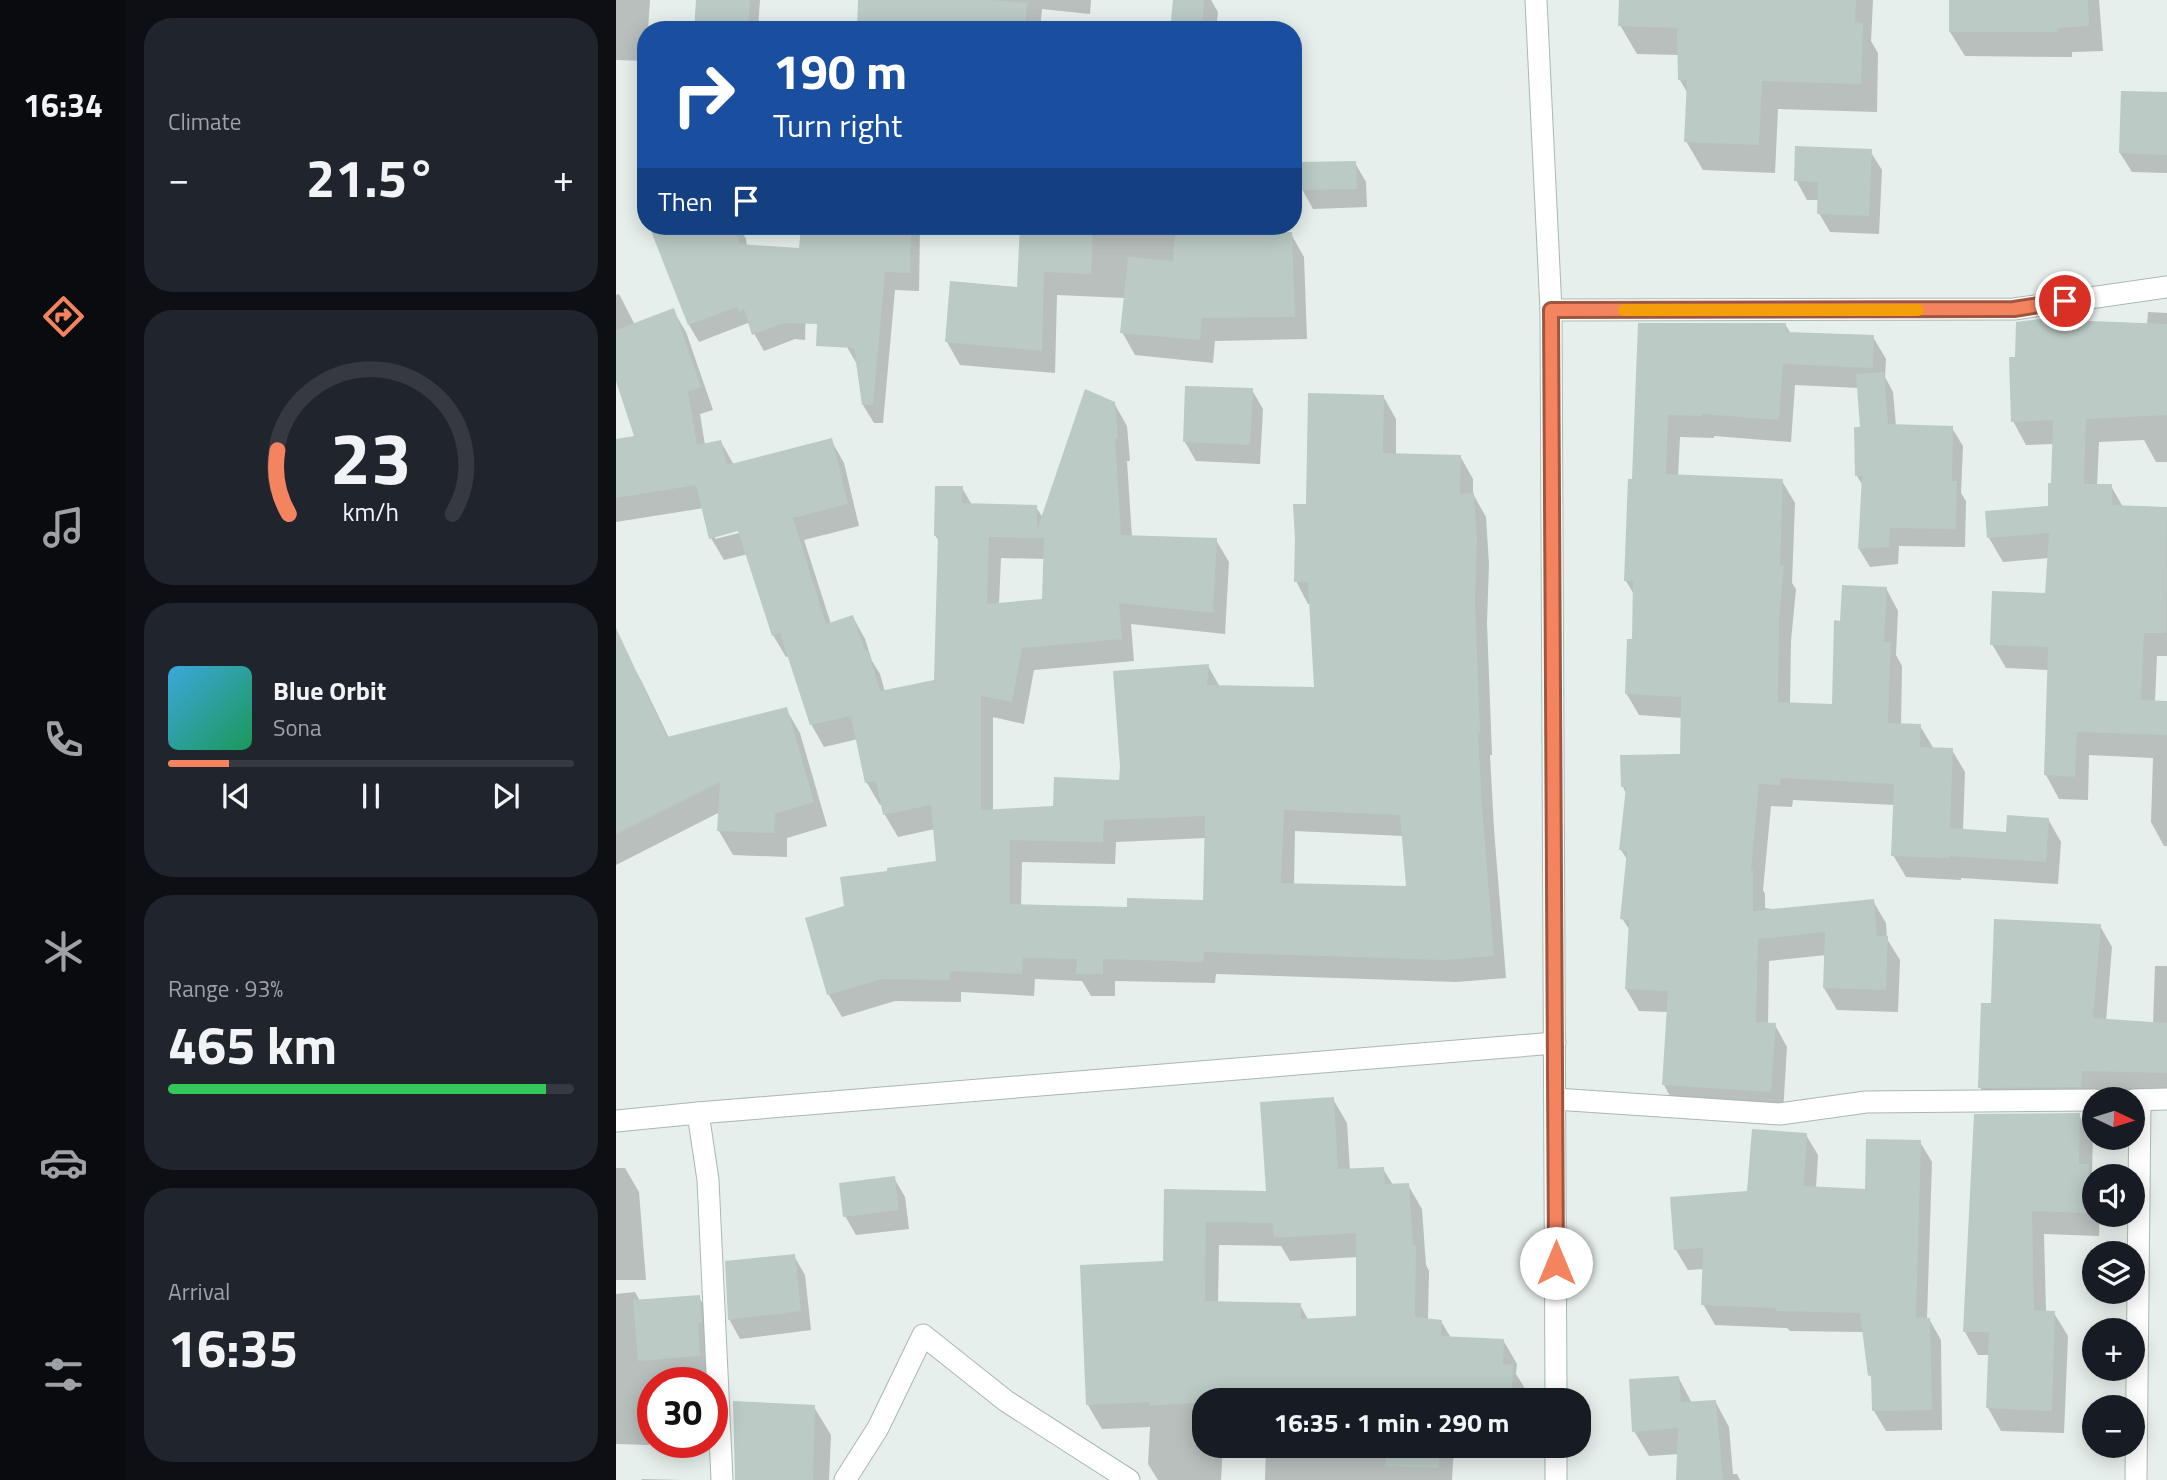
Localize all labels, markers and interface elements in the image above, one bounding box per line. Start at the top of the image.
text: 190 m [773,33,907,108]
icon: right [658,49,749,140]
text: 16:34 [23,81,103,129]
text: Turn right [773,101,902,149]
text: Climate [168,104,241,139]
text: 21.5° [306,138,436,217]
text: − [168,149,189,207]
text: + [553,149,574,207]
text: Then [658,182,713,221]
icon: arrive [727,182,765,220]
pin [2035,271,2095,331]
icon: arrive [2046,282,2084,320]
icon: directions [39,292,88,341]
text: 23 [330,402,412,512]
text: km/h [343,492,399,530]
icon: music [39,503,88,552]
text: Blue Orbit [273,671,386,710]
text: Sona [273,710,321,745]
icon: phone [39,715,88,764]
icon: previous [217,777,255,815]
icon: pause [352,777,390,815]
icon: next [487,777,525,815]
icon: climate [39,927,88,976]
text: Range · 93% [168,971,283,1006]
text: 465 km [168,1005,337,1084]
north arrow [2082,1087,2146,1150]
map controls [2082,1087,2145,1458]
icon: car [39,1138,88,1187]
button: sound [2082,1164,2145,1227]
position arrow [1519,1226,1593,1300]
button: layers [2082,1241,2145,1304]
text: Arrival [168,1274,230,1309]
text: 16:35 [168,1308,298,1387]
button: + [2082,1318,2145,1381]
icon: filters [39,1350,88,1399]
speed limit sign: 30 [637,1367,728,1458]
button: − [2082,1395,2145,1458]
text: 16:35 · 1 min · 290 m [1274,1403,1509,1442]

